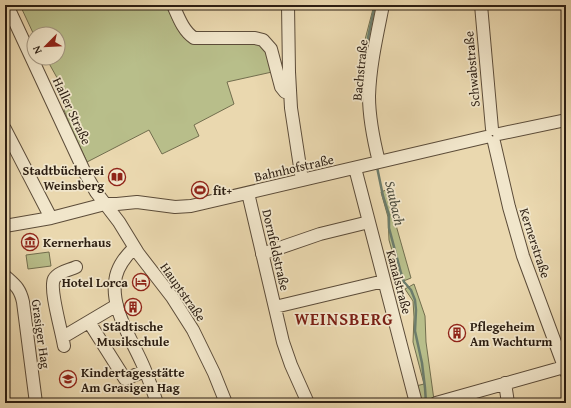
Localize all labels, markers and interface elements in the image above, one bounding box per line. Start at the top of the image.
north arrow [26,26,66,66]
street label: Schwabstraße [459,30,485,108]
street label: Bachstraße [347,39,373,101]
text: N [28,43,46,57]
street label: Haller Straße [48,74,96,148]
street label: Bahnhofstraße [252,150,336,186]
place label: Stadtbücherei Weinsberg [23,161,104,195]
library icon: Stadtbücherei Weinsberg [107,167,127,187]
water label: Saubach [380,179,410,227]
sports icon: fit+ [190,180,210,200]
place label: fit+ [213,181,232,200]
street label: Kernerstraße [515,205,555,281]
street label: Dornfeldstraße [257,207,295,293]
museum icon: Kernerhaus [20,232,40,252]
place label: Kernerhaus [43,233,111,252]
street label: Kanalstraße [381,248,417,316]
street label: Hauptstraße [156,259,210,325]
hotel icon: Hotel Lorca [131,272,151,292]
place label: Hotel Lorca [62,273,128,292]
building icon: Städtische Musikschule [123,297,143,317]
street label: Grasiger Hag [27,298,55,370]
district label: WEINSBERG [294,306,394,331]
place label: Städtische Musikschule [97,317,169,351]
place label: Pflegeheim Am Wachturm [470,317,553,351]
building icon: Pflegeheim Am Wachturm [447,323,467,343]
place label: Kindertagesstätte Am Grasigen Hag [81,363,185,397]
school or university icon: Kindertagesstätte Am Grasigen Hag [58,369,78,389]

